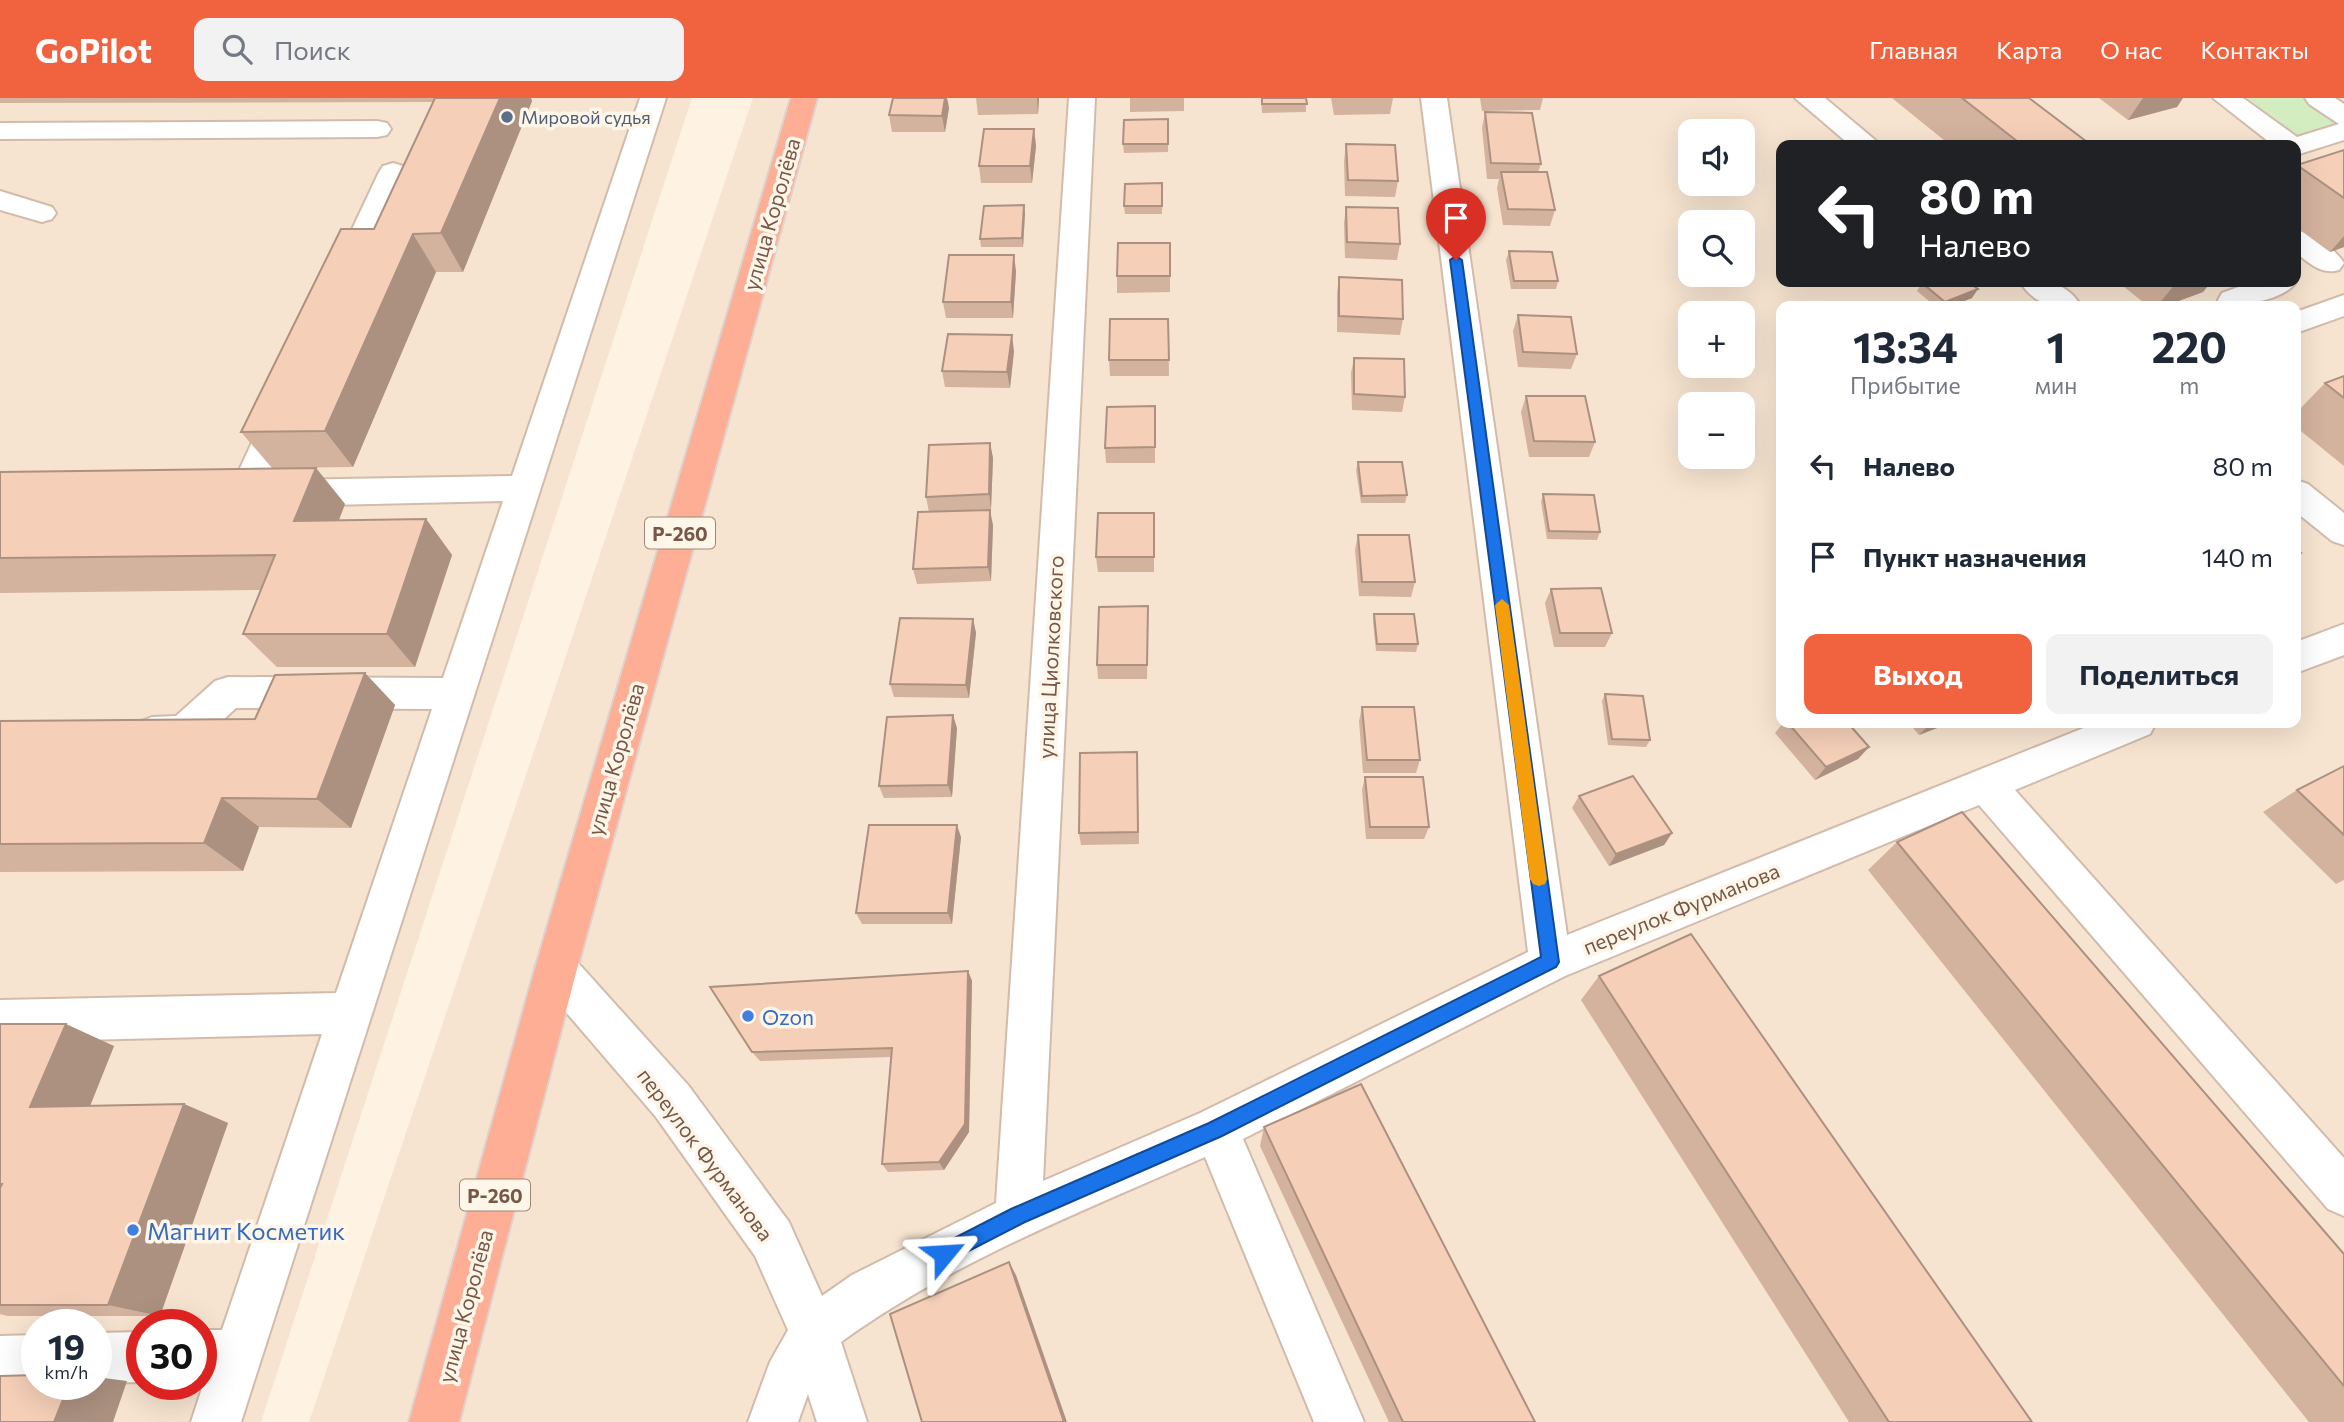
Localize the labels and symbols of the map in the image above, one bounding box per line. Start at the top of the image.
place label: Мировой судья [521,106,651,128]
marker: Мировой судья [499,109,515,125]
street label: улица Королёва [737,135,805,293]
pin [1426,188,1486,260]
road number: Р-260 [645,518,715,548]
street label: улица Циолковского [1032,555,1068,759]
street label: улица Королёва [581,680,649,838]
street label: переулок Фурманова [1579,857,1783,959]
place label: Ozon [762,1004,814,1029]
marker: Ozon [740,1008,756,1024]
street label: переулок Фурманова [633,1063,779,1245]
road number: Р-260 [460,1180,530,1210]
place label: Магнит Косметик [147,1216,345,1245]
position arrow [907,1217,981,1291]
marker: Магнит Косметик [125,1222,141,1238]
street label: улица Королёва [433,1227,497,1385]
speed limit sign: 30 [126,1309,217,1400]

